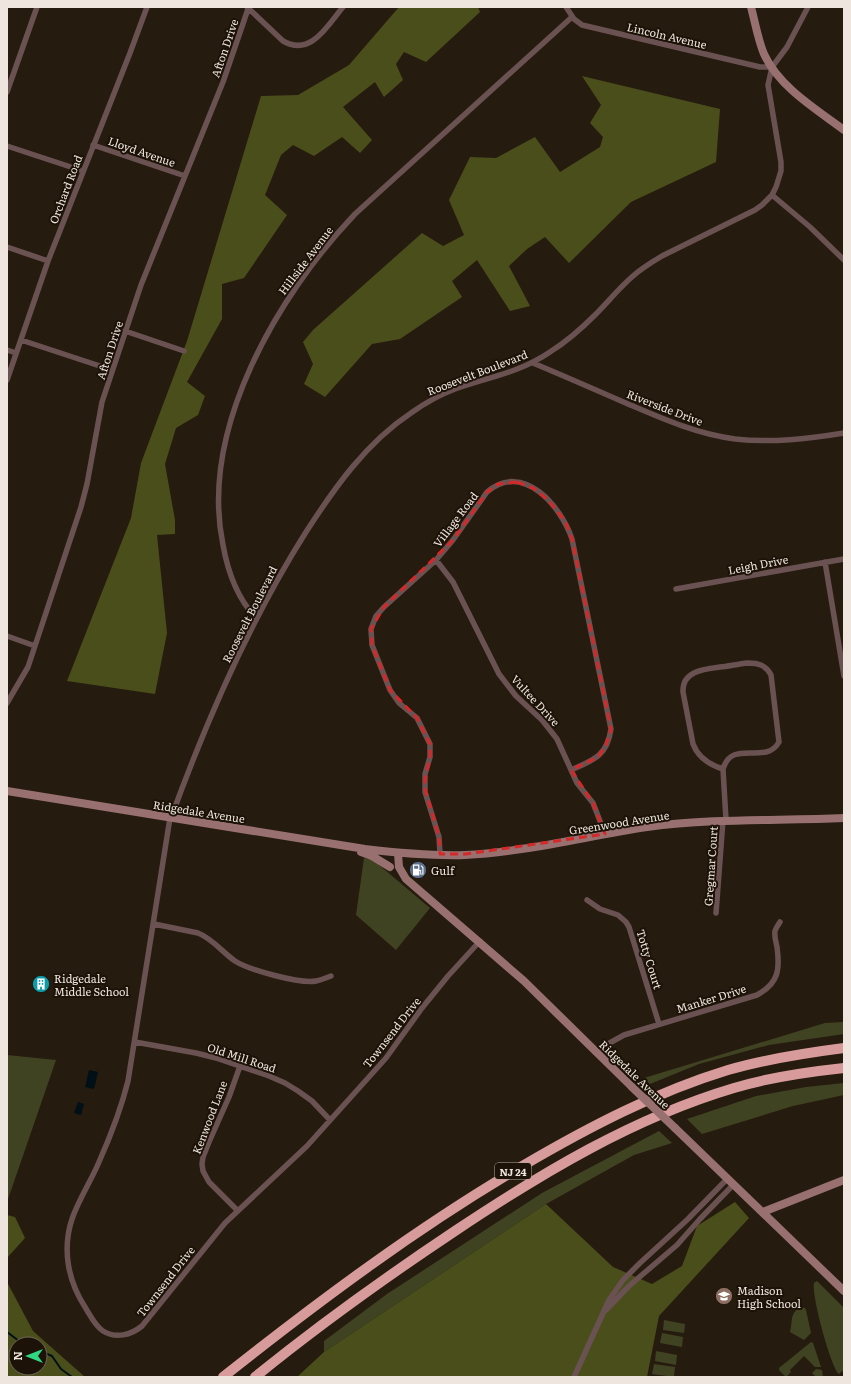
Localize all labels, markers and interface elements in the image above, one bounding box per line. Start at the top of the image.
street label: Afton Drive [207,16,242,79]
street label: Lincoln Avenue [626,18,709,52]
street label: Lloyd Avenue [106,132,178,170]
street label: Orchard Road [45,152,86,226]
street label: Hillside Avenue [274,222,336,298]
street label: Afton Drive [92,318,126,381]
street label: Roosevelt Boulevard [424,345,530,399]
street label: Riverside Drive [625,385,706,429]
street label: Village Road [429,488,481,550]
street label: Leigh Drive [727,550,790,578]
street label: Roosevelt Boulevard [218,563,280,665]
street label: Vultee Drive [508,671,564,729]
street label: Ridgedale Avenue [152,796,246,826]
street label: Greenwood Avenue [568,806,671,838]
street label: Gregmar Court [699,825,721,906]
fuel station icon: Gulf [408,860,428,880]
place label: Gulf [431,862,455,878]
street label: Totty Court [633,927,667,991]
place label: Ridgedale Middle School [54,970,129,999]
building icon: Ridgedale Middle School [31,974,51,994]
street label: Manker Drive [674,980,748,1016]
street label: Townsend Drive [358,993,424,1071]
street label: Ridgedale Avenue [596,1036,674,1112]
street label: Old Mill Road [205,1038,279,1076]
street label: Kenwood Lane [188,1078,230,1156]
road number: NJ 24 [495,1163,531,1179]
street label: Townsend Drive [132,1242,198,1320]
place label: Madison High School [737,1282,801,1311]
school or university icon: Madison High School [714,1286,734,1306]
north arrow [8,1336,48,1376]
text: N [9,1351,25,1361]

